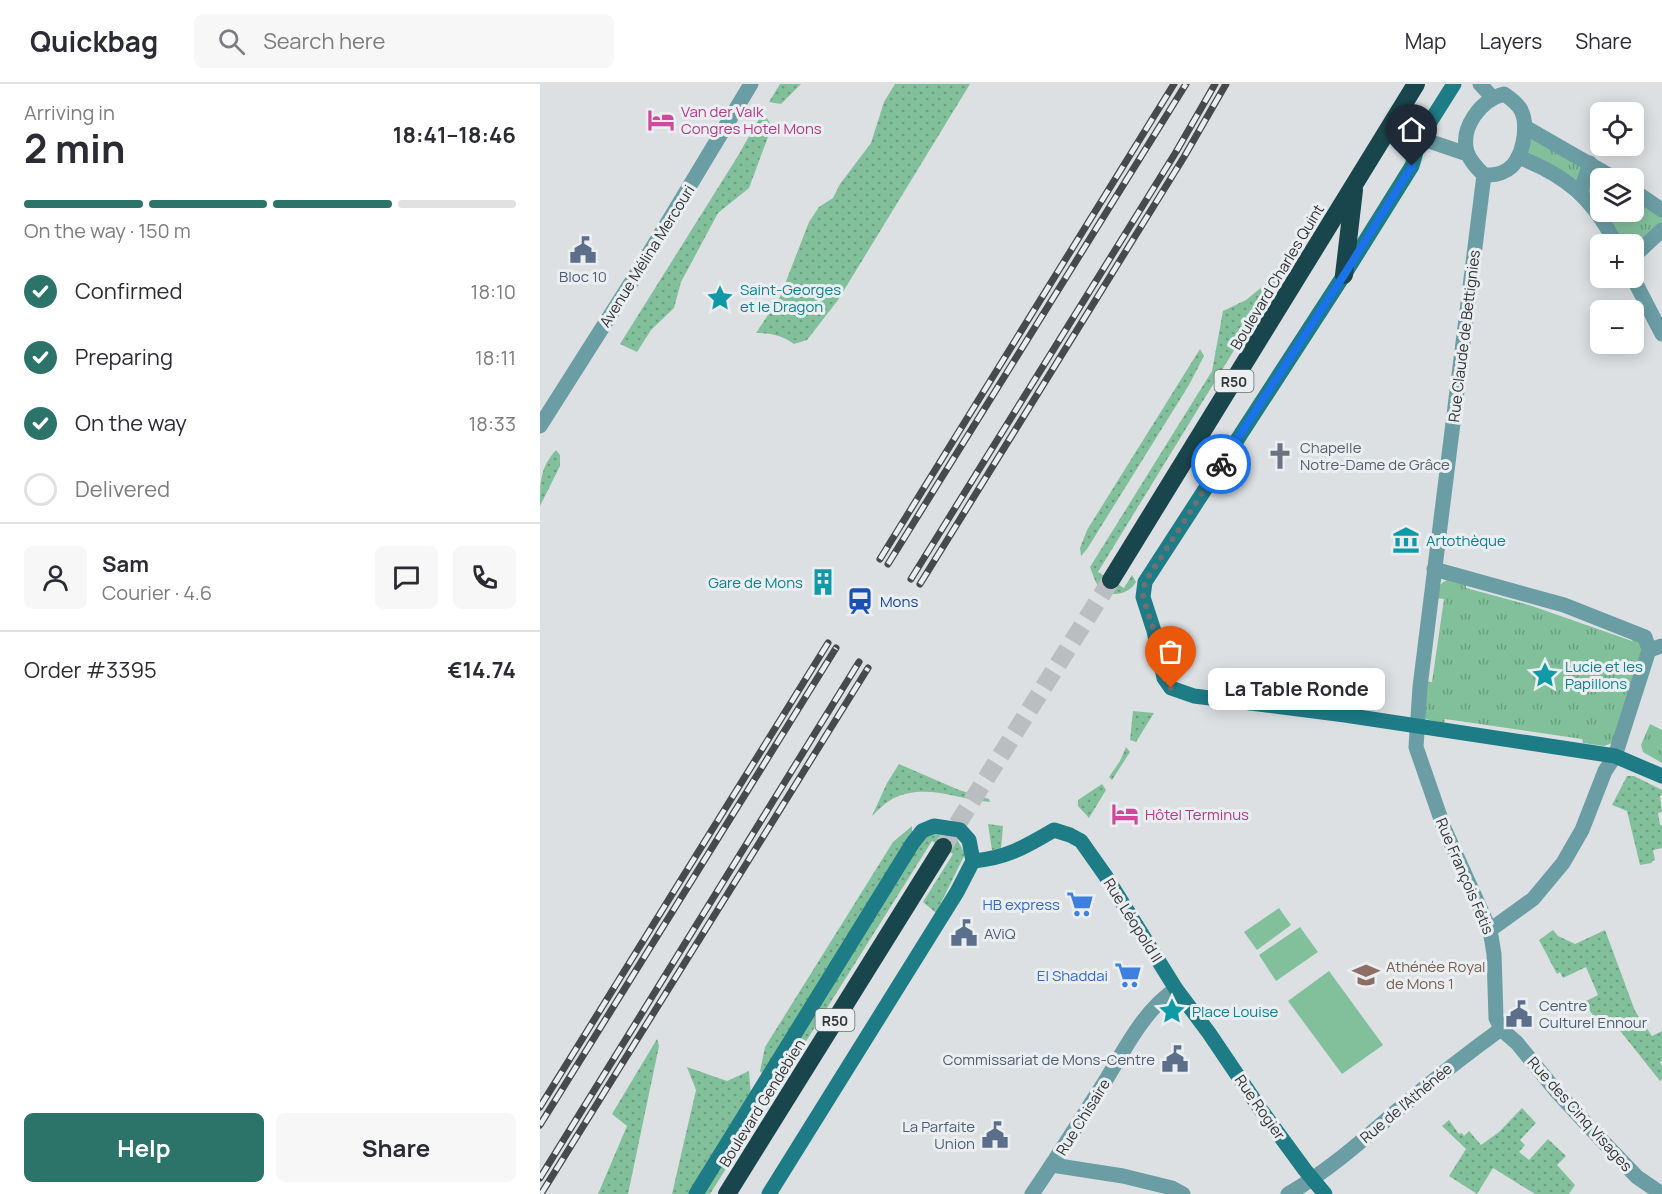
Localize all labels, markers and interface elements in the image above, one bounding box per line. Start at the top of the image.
search box [194,14,614,68]
text: Quickbag [30,22,158,60]
icon: search [215,25,248,58]
text: Search here [263,26,385,56]
text: Map [1405,27,1446,55]
text: Layers [1479,27,1542,55]
text: Share [1575,27,1632,55]
text: Arriving in [24,99,115,126]
place label: Van der Valk Congres Hotel Mons [681,101,822,139]
map controls [1590,102,1644,354]
button: locate [1590,102,1644,156]
pin [1386,104,1437,166]
hotel icon: Van der Valk Congres Hotel Mons [646,105,676,135]
icon: home [1395,113,1428,146]
text: 18:41–18:46 [393,120,516,150]
text: 2 min [24,121,125,175]
button: layers [1590,168,1644,222]
street label: Avenue Mélina Mercouri [595,181,699,331]
street label: Boulevard Charles Quint [1225,200,1329,354]
text: On the way · 150 m [24,217,191,244]
button: + [1590,234,1644,288]
public building icon: Bloc 10 [568,235,598,265]
street label: Rue Claude de Bettignies [1443,249,1485,423]
place label: Bloc 10 [559,266,607,287]
icon: check [24,275,57,308]
text: Confirmed [75,276,183,306]
text: 18:10 [471,278,516,305]
place label: Saint-Georges et le Dragon [740,279,841,317]
place icon: Saint-Georges et le Dragon [705,283,735,313]
button: − [1590,300,1644,354]
icon: check [24,341,57,374]
text: Preparing [75,342,173,372]
text: 18:11 [475,344,516,371]
road number: R50 [1214,370,1254,392]
icon: check [24,407,57,440]
text: On the way [75,408,187,438]
text: 18:33 [468,410,516,437]
courier [1191,434,1251,494]
place label: Chapelle Notre-Dame de Grâce [1300,437,1450,475]
church icon: Chapelle Notre-Dame de Grâce [1265,441,1295,471]
icon: bike [1205,448,1238,481]
text: Delivered [75,474,170,504]
museum icon: Artothèque [1391,525,1421,555]
place label: Artothèque [1426,530,1506,551]
button: person [24,546,87,609]
button: chat [375,546,438,609]
button: phone [453,546,516,609]
text: Sam [102,549,149,579]
building icon: Gare de Mons [808,567,838,597]
place label: Gare de Mons [708,572,803,593]
text: Courier · 4.6 [102,579,212,606]
station icon: Mons [845,586,875,616]
place label: Mons [880,591,918,612]
pin [1145,626,1196,688]
icon: bag [1154,635,1187,668]
text: Order #3395 [24,655,157,685]
text: €14.74 [447,655,516,685]
place label: Lucie et les Papillons [1565,656,1643,694]
place icon: Lucie et les Papillons [1530,660,1560,690]
callout: La Table Ronde [1207,667,1384,709]
text: La Table Ronde [1224,675,1369,702]
hotel icon: Hôtel Terminus [1110,799,1140,829]
place label: Hôtel Terminus [1145,804,1249,825]
street label: Rue François Fétis [1431,814,1499,938]
street label: Rue Léopold II [1099,874,1167,966]
supermarket icon: HB express [1065,889,1095,919]
place label: HB express [983,894,1060,915]
public building icon: AViQ [949,918,979,948]
place label: AViQ [984,923,1016,944]
place label: Athénée Royal de Mons 1 [1386,956,1486,994]
supermarket icon: El Shaddai [1113,960,1143,990]
school or university icon: Athénée Royal de Mons 1 [1351,960,1381,990]
place label: El Shaddai [1037,965,1108,986]
place label: Centre Culturel Ennour [1539,995,1648,1033]
place icon: Place Louise [1157,996,1187,1026]
public building icon: Centre Culturel Ennour [1504,999,1534,1029]
place label: Place Louise [1192,1001,1279,1022]
road number: R50 [816,1009,854,1031]
street label: Boulevard Gendebien [714,1035,810,1171]
public building icon: Commissariat de Mons-Centre [1160,1044,1190,1074]
place label: Commissariat de Mons-Centre [943,1049,1155,1070]
street label: Rue des Cinq Visages [1523,1052,1637,1176]
street label: Rue de l'Athénée [1355,1058,1457,1148]
street label: Rue Rogier [1230,1070,1290,1144]
street label: Rue Chisaire [1051,1074,1115,1159]
button: Help [24,1113,264,1182]
button: Share [276,1113,516,1182]
place label: La Parfaite Union [902,1116,975,1154]
public building icon: La Parfaite Union [980,1120,1010,1150]

